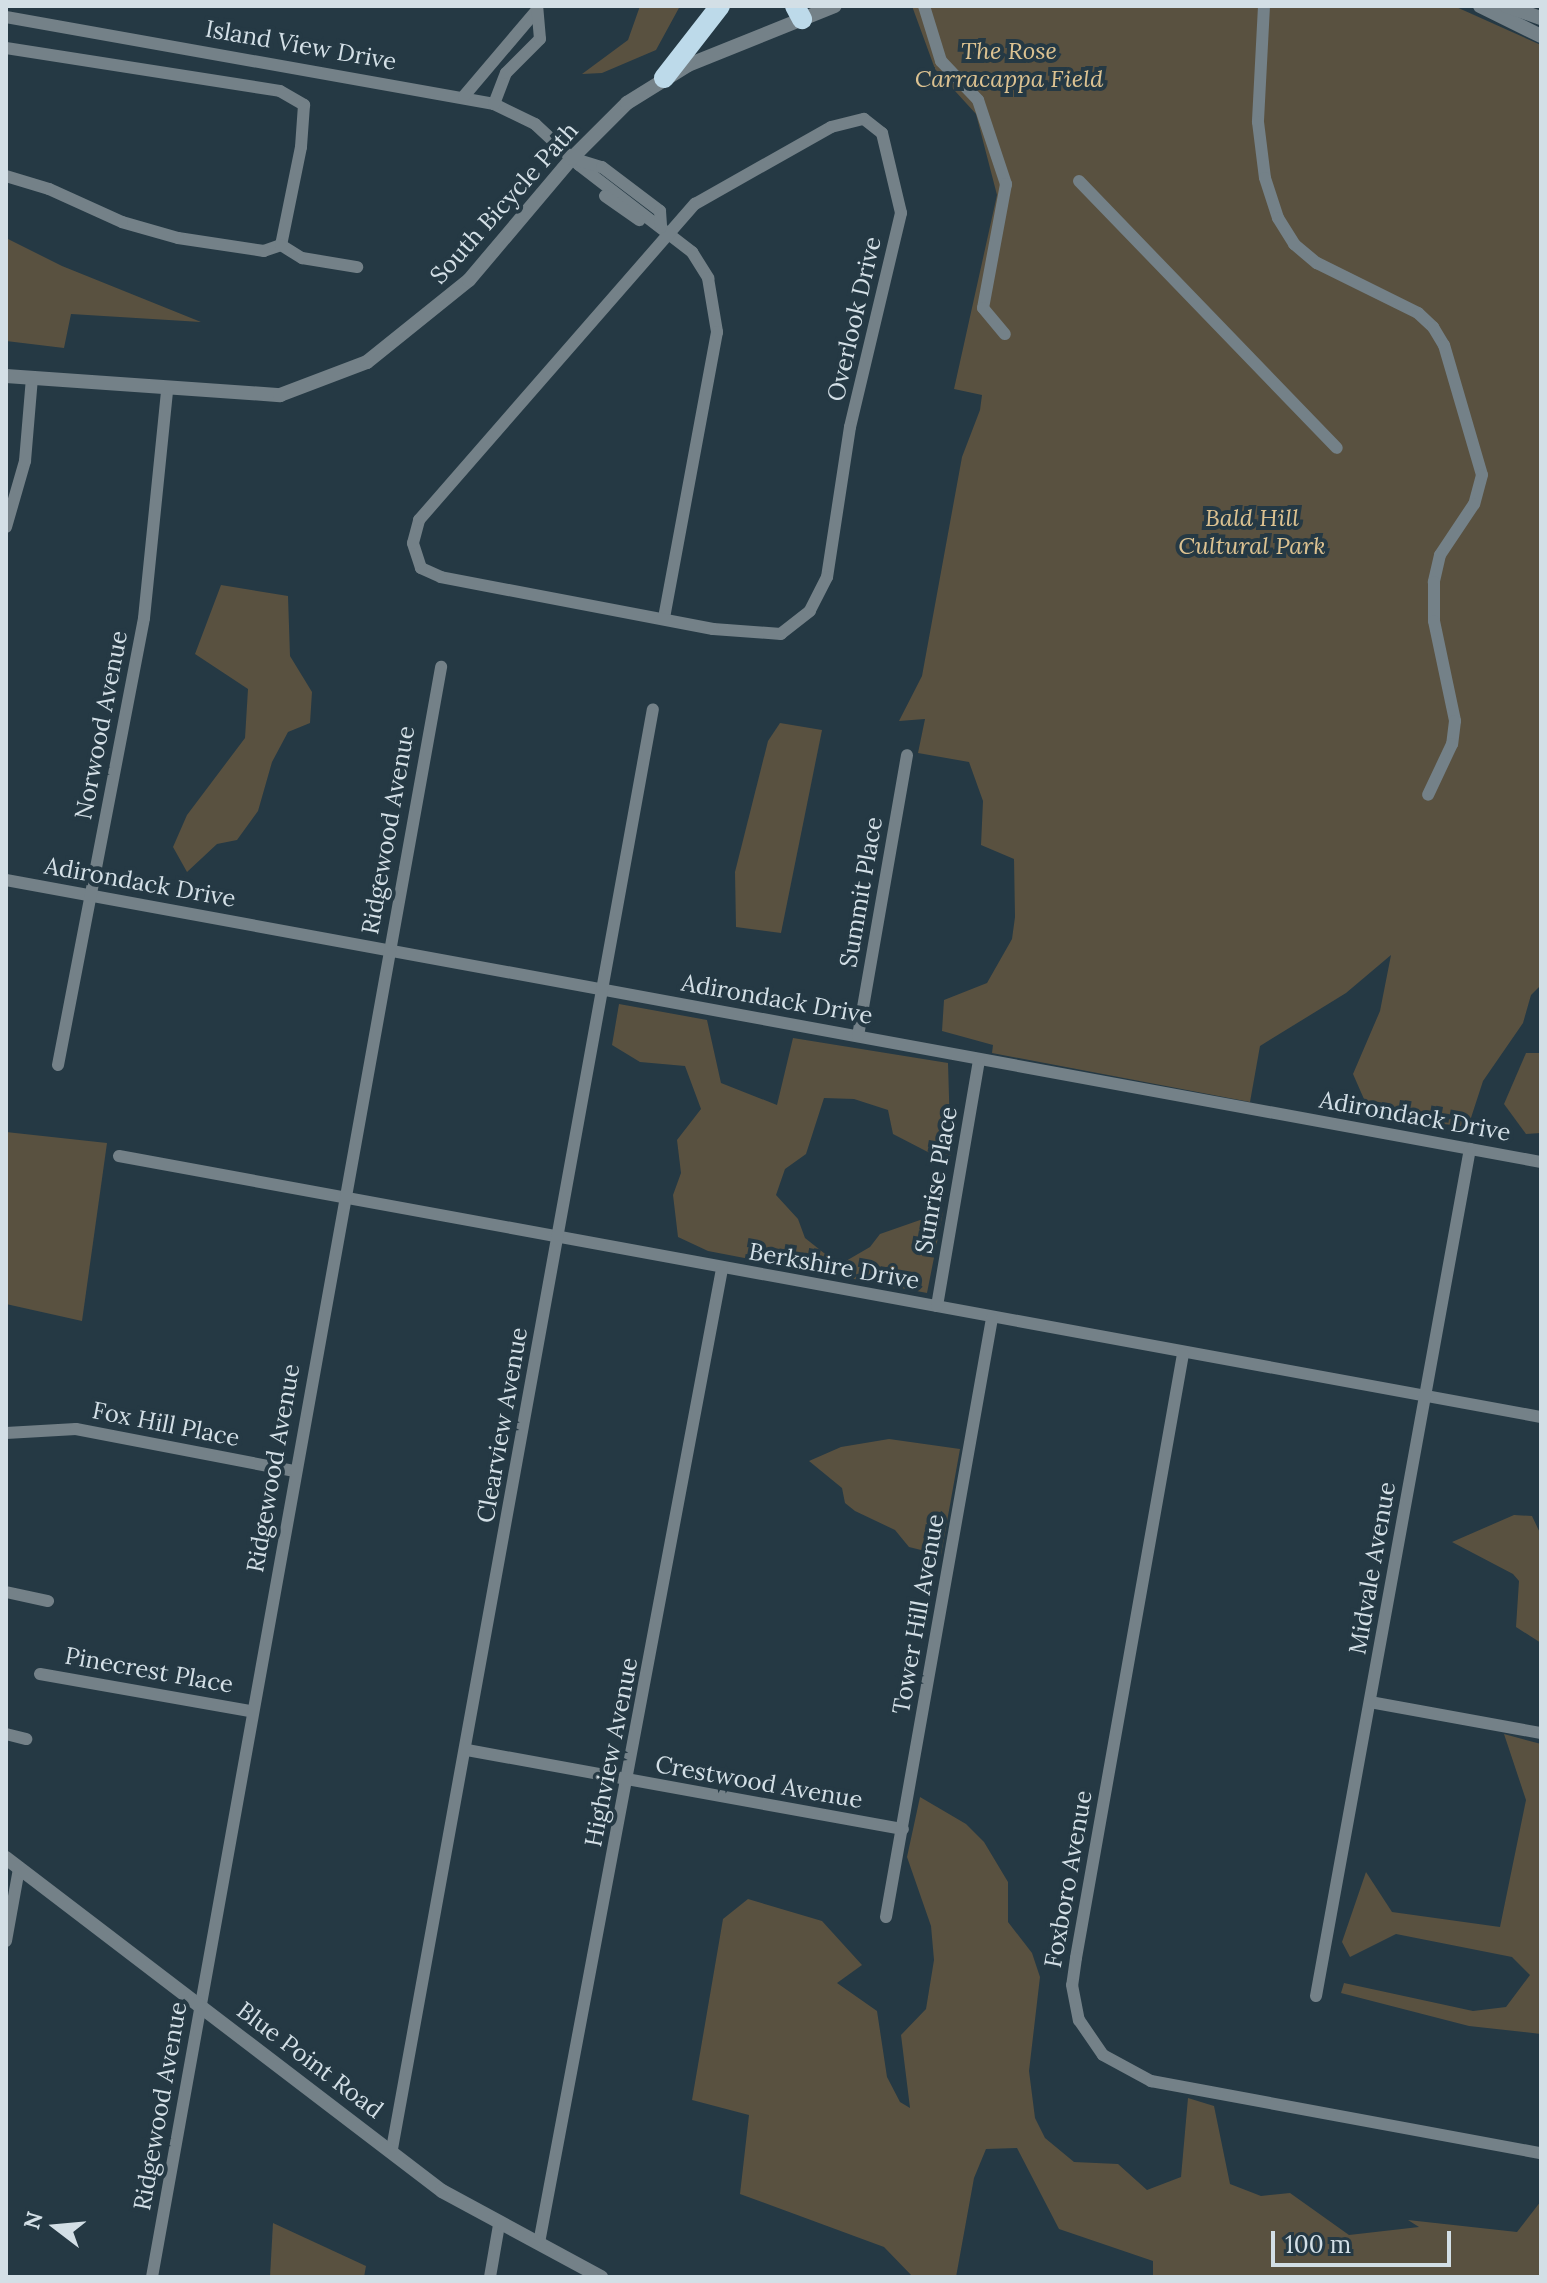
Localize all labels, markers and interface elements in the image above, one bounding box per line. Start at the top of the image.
street label: Island View Drive [203,14,399,76]
park label: The Rose Carracappa Field [915,37,1103,93]
street label: South Bicycle Path [424,116,584,290]
street label: Overlook Drive [821,234,887,404]
park label: Bald Hill Cultural Park [1178,504,1326,560]
street label: Norwood Avenue [69,628,133,822]
street label: Ridgewood Avenue [355,723,421,937]
street label: Summit Place [834,814,888,970]
street label: Adirondack Drive [42,851,238,913]
street label: Adirondack Drive [679,968,875,1030]
street label: Adirondack Drive [1317,1085,1513,1147]
street label: Sunrise Place [909,1104,963,1256]
street label: Berkshire Drive [746,1237,922,1295]
street label: Clearview Avenue [471,1325,533,1525]
street label: Ridgewood Avenue [240,1361,306,1575]
street label: Fox Hill Place [90,1396,242,1452]
street label: Midvale Avenue [1343,1480,1401,1656]
street label: Tower Hill Avenue [886,1512,950,1716]
street label: Pinecrest Place [63,1641,235,1699]
street label: Highview Avenue [579,1655,643,1849]
street label: Crestwood Avenue [653,1750,865,1814]
street label: Foxboro Avenue [1038,1788,1098,1970]
street label: Blue Point Road [231,1996,389,2124]
street label: Ridgewood Avenue [127,1999,193,2213]
north arrow [16,2187,96,2267]
text: N [17,2208,49,2232]
scale bar [1275,2215,1455,2265]
text: 100 m [1285,2229,1351,2260]

